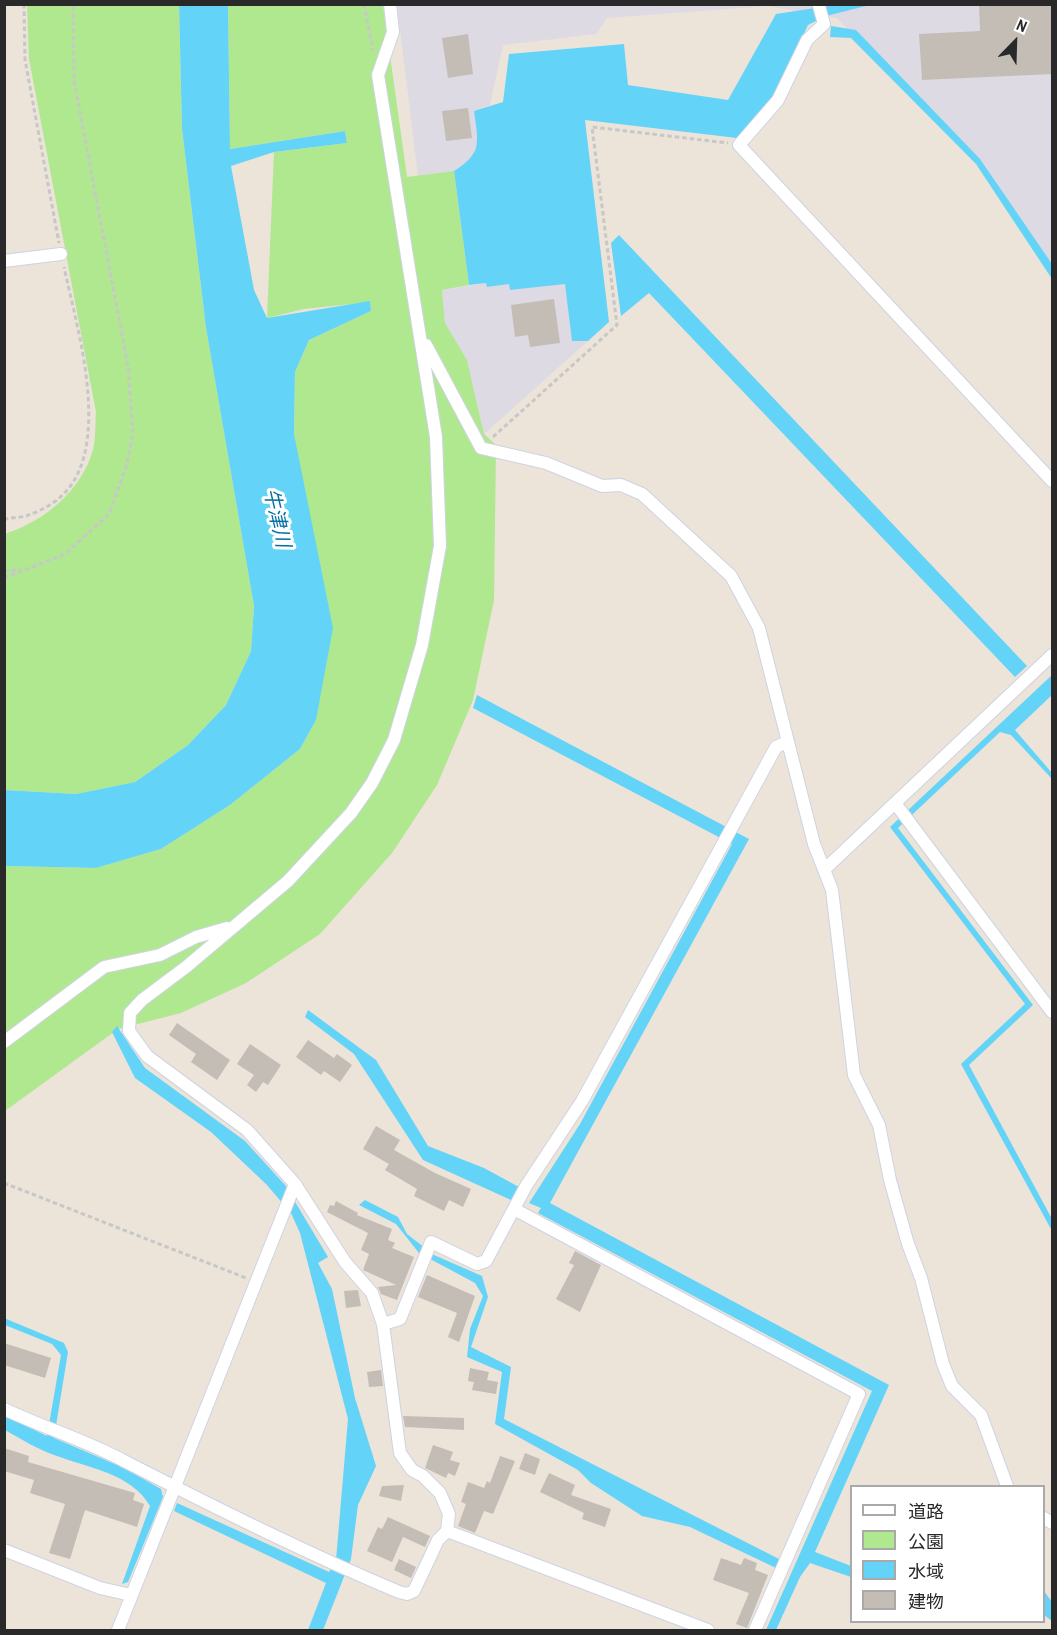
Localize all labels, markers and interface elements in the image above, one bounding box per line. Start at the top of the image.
north arrow [985,12,1045,72]
text: N [1013,13,1031,37]
water label: 牛津川 [258,486,294,550]
legend [850,1485,1045,1623]
text: 道路 [908,1499,944,1524]
text: 公園 [908,1529,944,1554]
text: 水域 [908,1559,944,1584]
text: 建物 [908,1589,944,1614]

